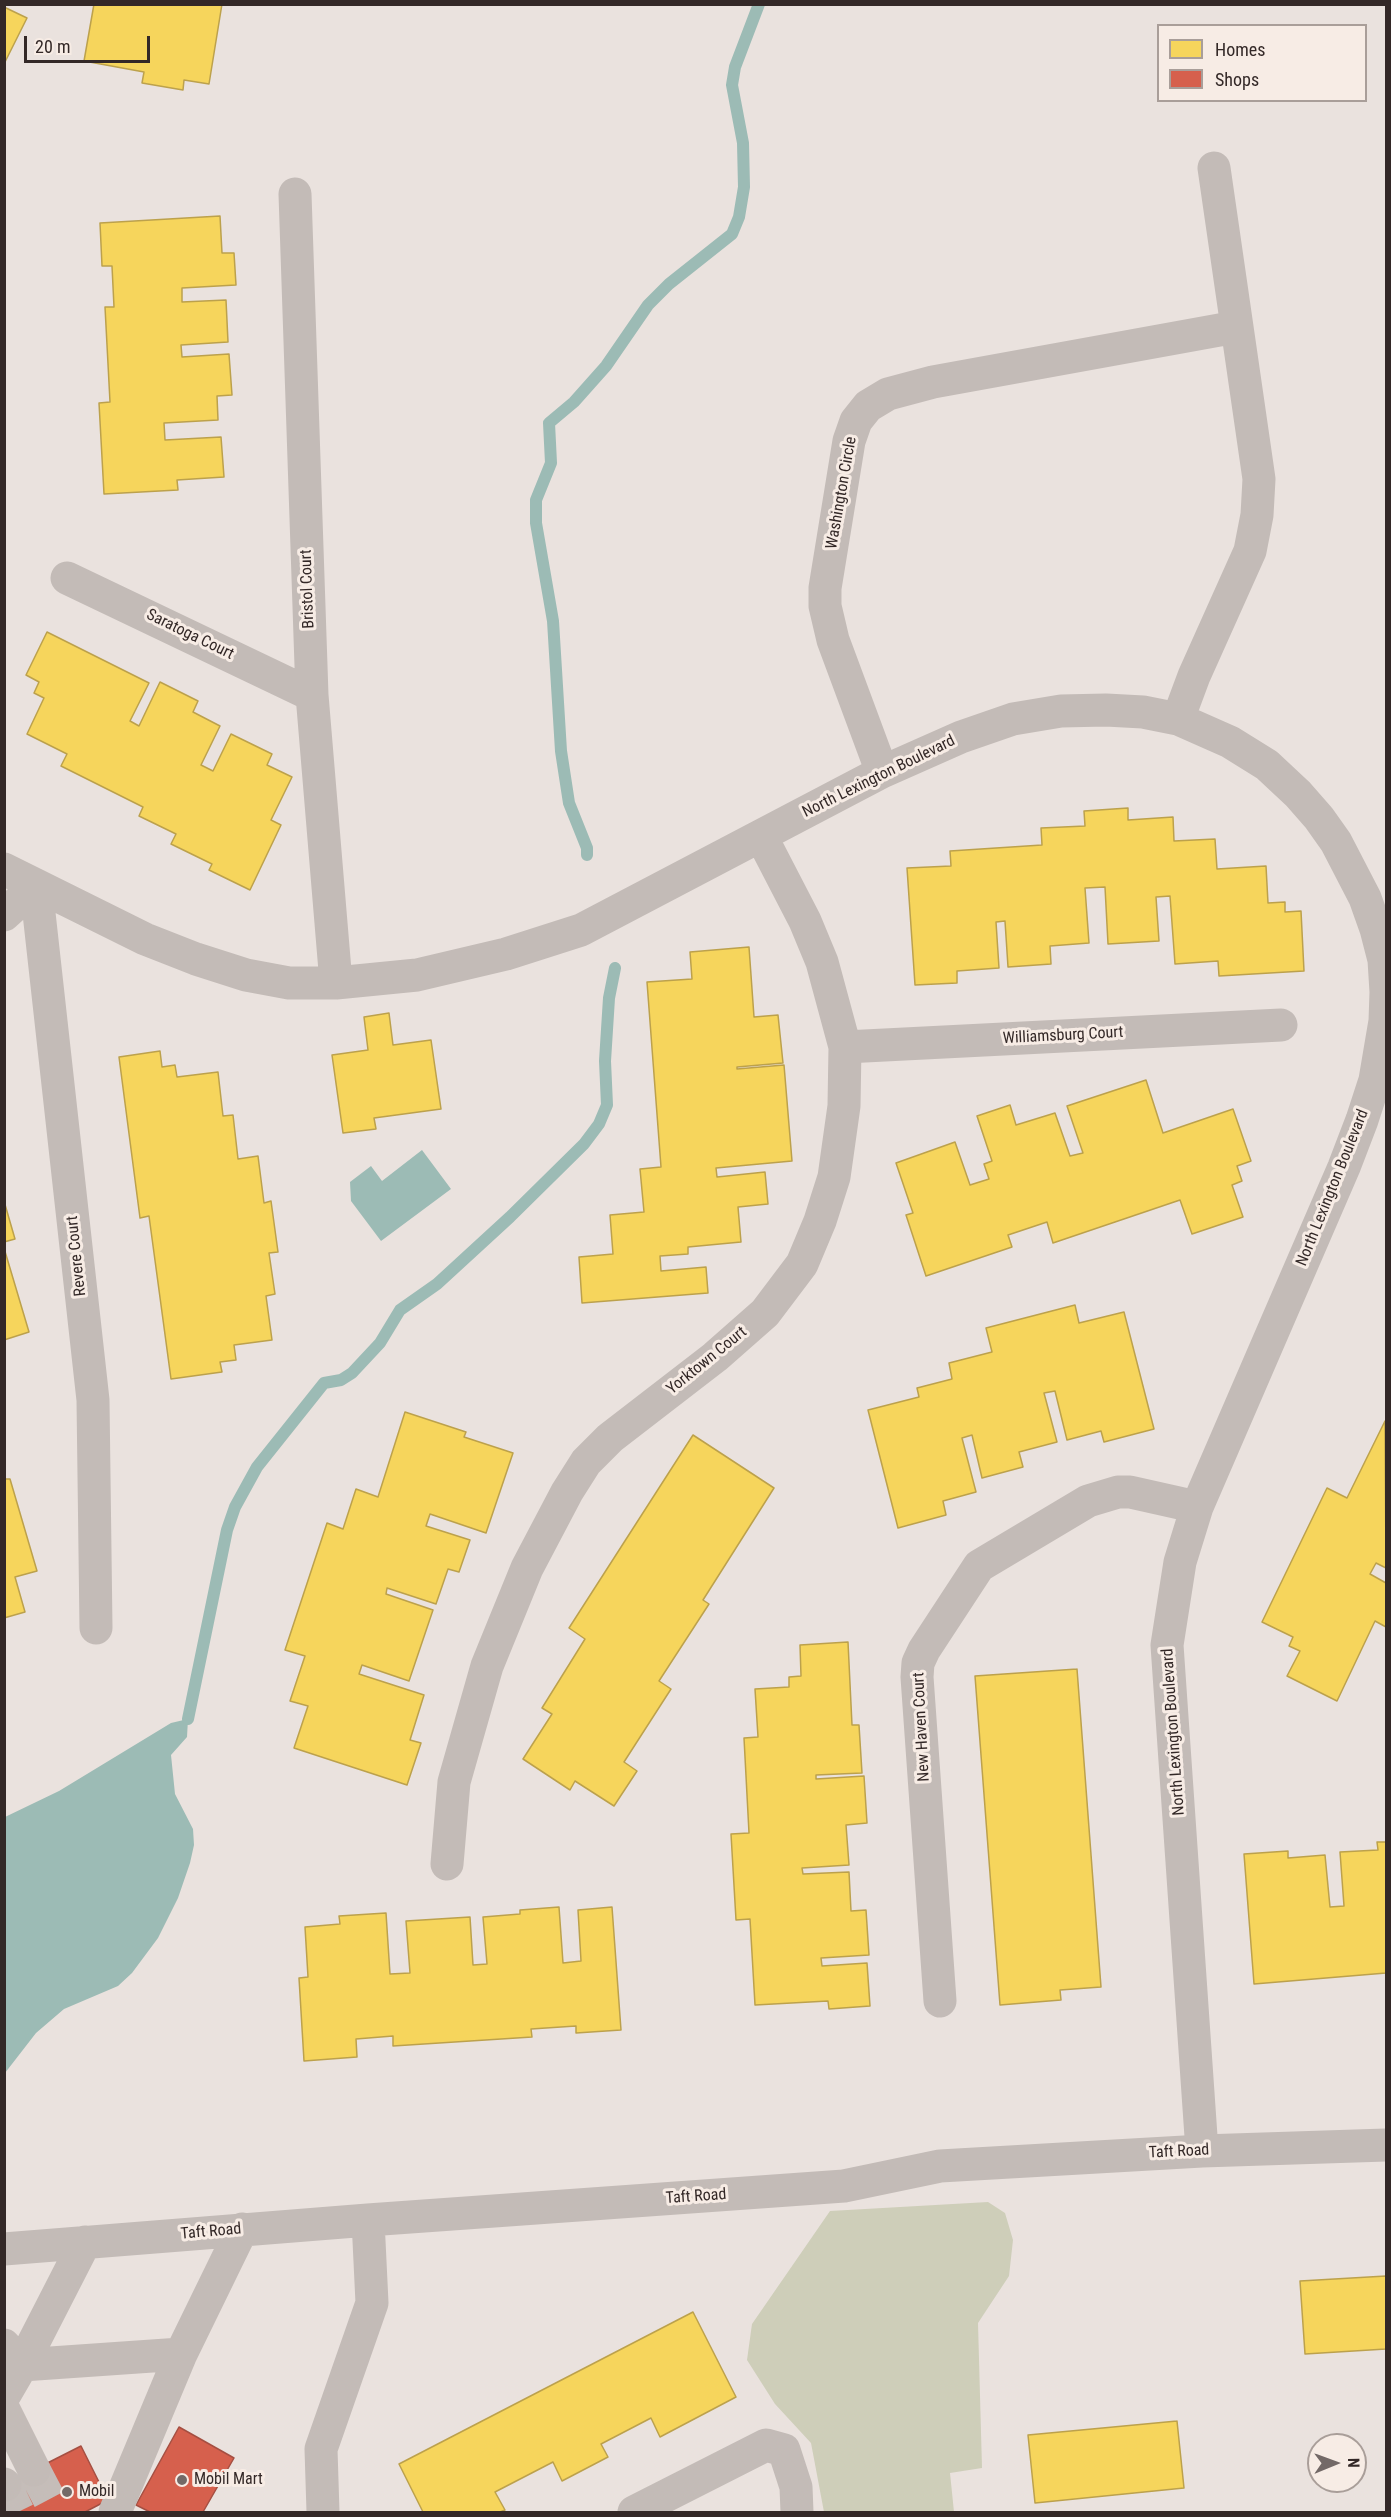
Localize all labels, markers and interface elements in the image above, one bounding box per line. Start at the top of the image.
scale bar [27,24,153,62]
legend [1157,24,1367,102]
text: 20 m [35,36,70,57]
text: Homes [1215,39,1265,60]
text: Shops [1215,69,1259,90]
street label: Washington Circle [823,435,861,551]
street label: Bristol Court [297,549,319,629]
street label: Saratoga Court [143,606,237,664]
street label: North Lexington Boulevard [800,732,958,822]
street label: Williamsburg Court [1002,1023,1124,1049]
street label: North Lexington Boulevard [1293,1107,1373,1269]
street label: Revere Court [63,1215,91,1297]
street label: Yorktown Court [663,1323,751,1399]
street label: North Lexington Boulevard [1159,1648,1189,1816]
street label: New Haven Court [910,1672,934,1782]
street label: Taft Road [1148,2141,1210,2163]
street label: Taft Road [665,2185,727,2209]
street label: Taft Road [180,2220,242,2244]
north arrow [1307,2433,1367,2493]
text: N [1344,2458,1363,2468]
place label: Mobil Mart [194,2470,263,2490]
marker: Mobil Mart [175,2473,189,2487]
place label: Mobil [79,2482,114,2502]
marker: Mobil [60,2485,74,2499]

